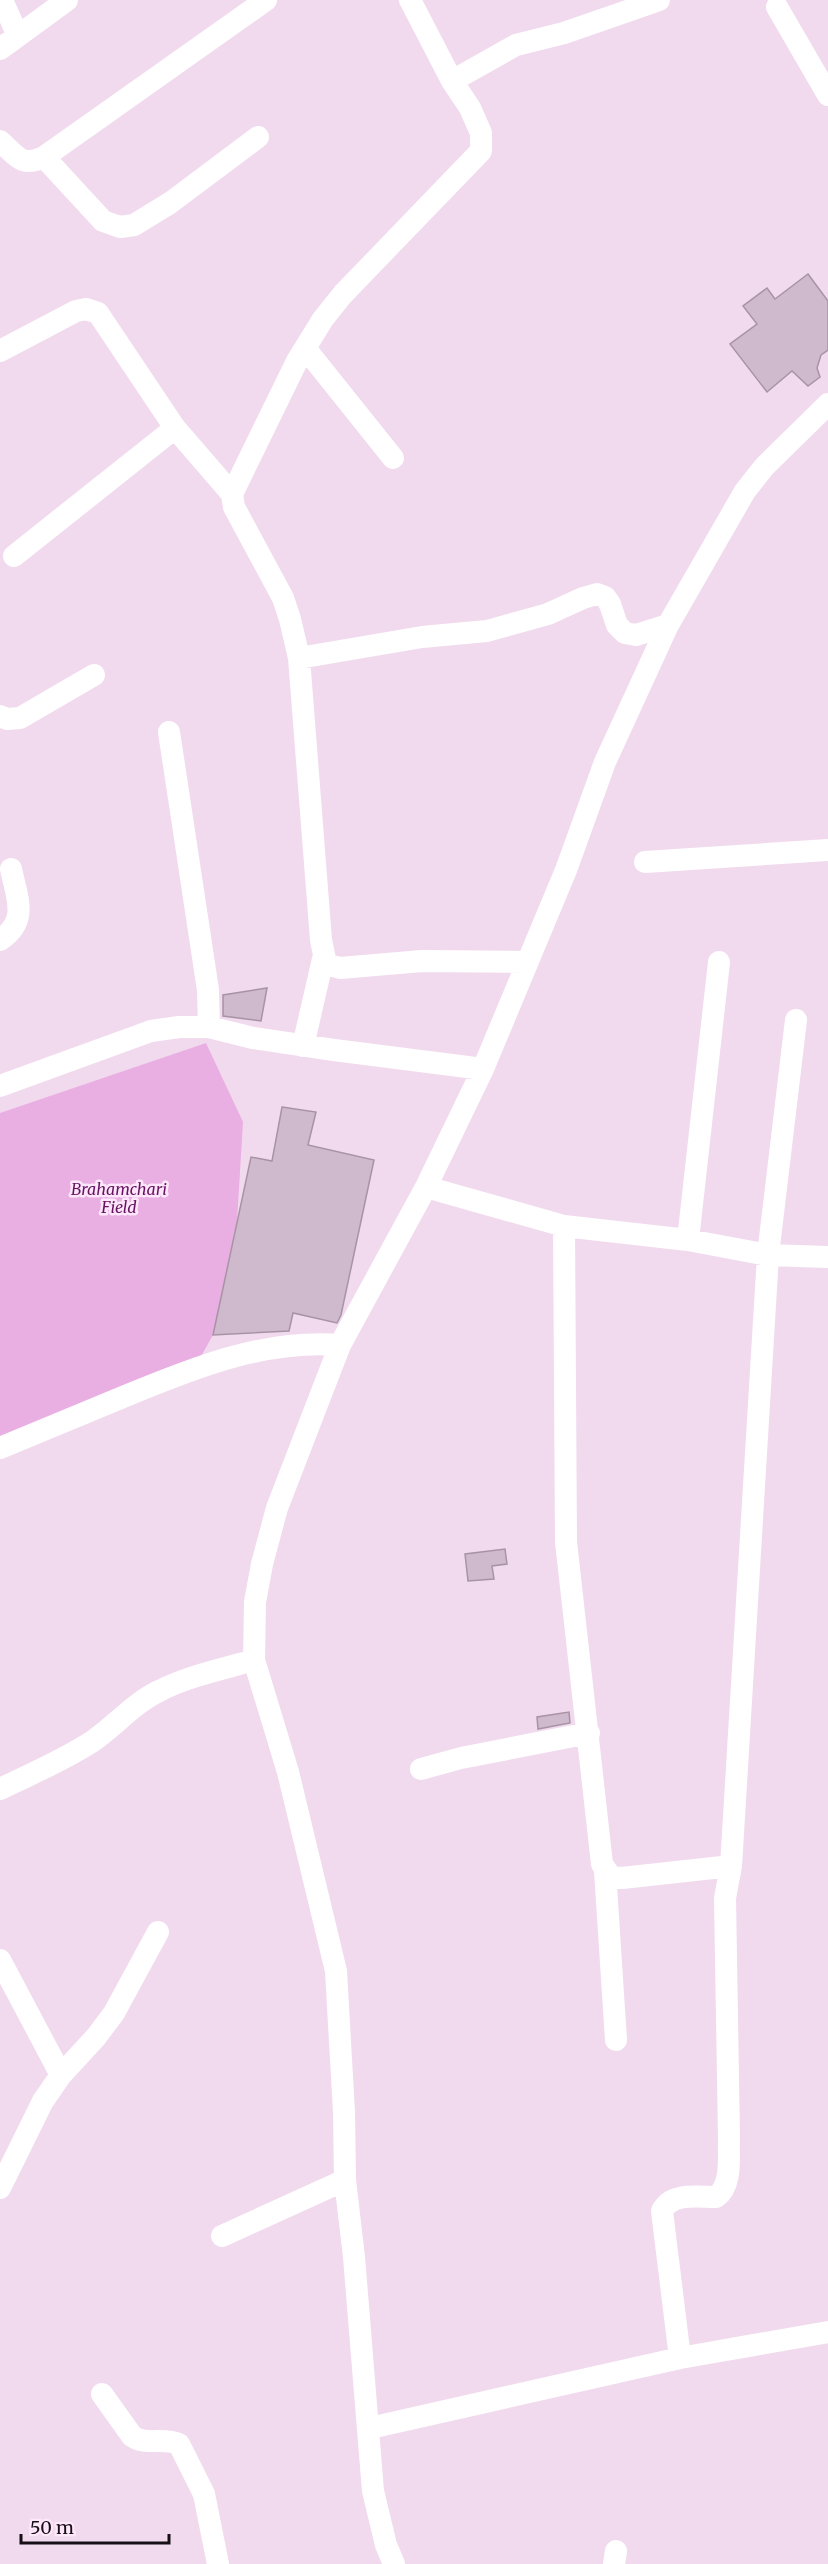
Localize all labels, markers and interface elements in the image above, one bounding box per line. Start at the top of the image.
park label: Brahamchari Field [71,1179,167,1217]
scale bar [21,2507,170,2545]
text: 50 m [30,2516,74,2539]

